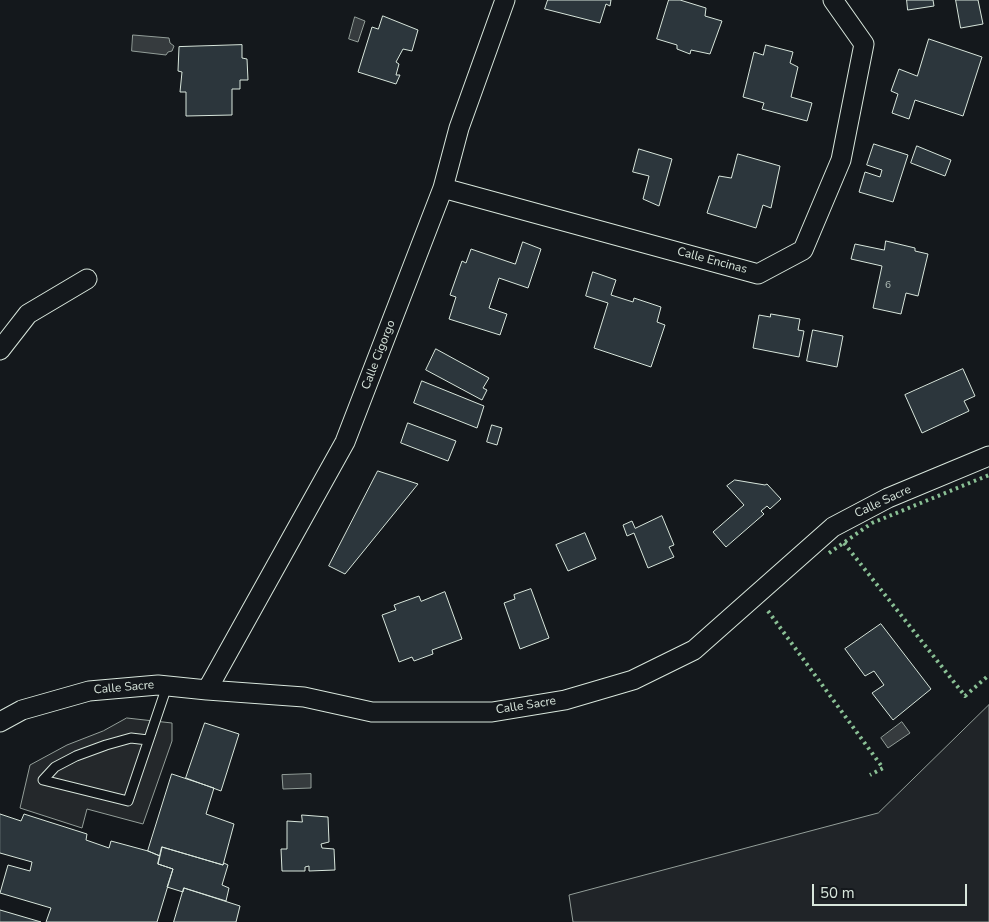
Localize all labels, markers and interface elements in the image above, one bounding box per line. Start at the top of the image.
street label: Calle Encinas [675,245,749,277]
house number: 6 [885,280,891,292]
street label: Calle Cigorgo [359,318,399,392]
street label: Calle Sacre [852,483,914,521]
street label: Calle Sacre [93,678,155,698]
street label: Calle Sacre [495,694,557,718]
scale bar [814,874,969,906]
text: 50 m [820,883,855,903]

